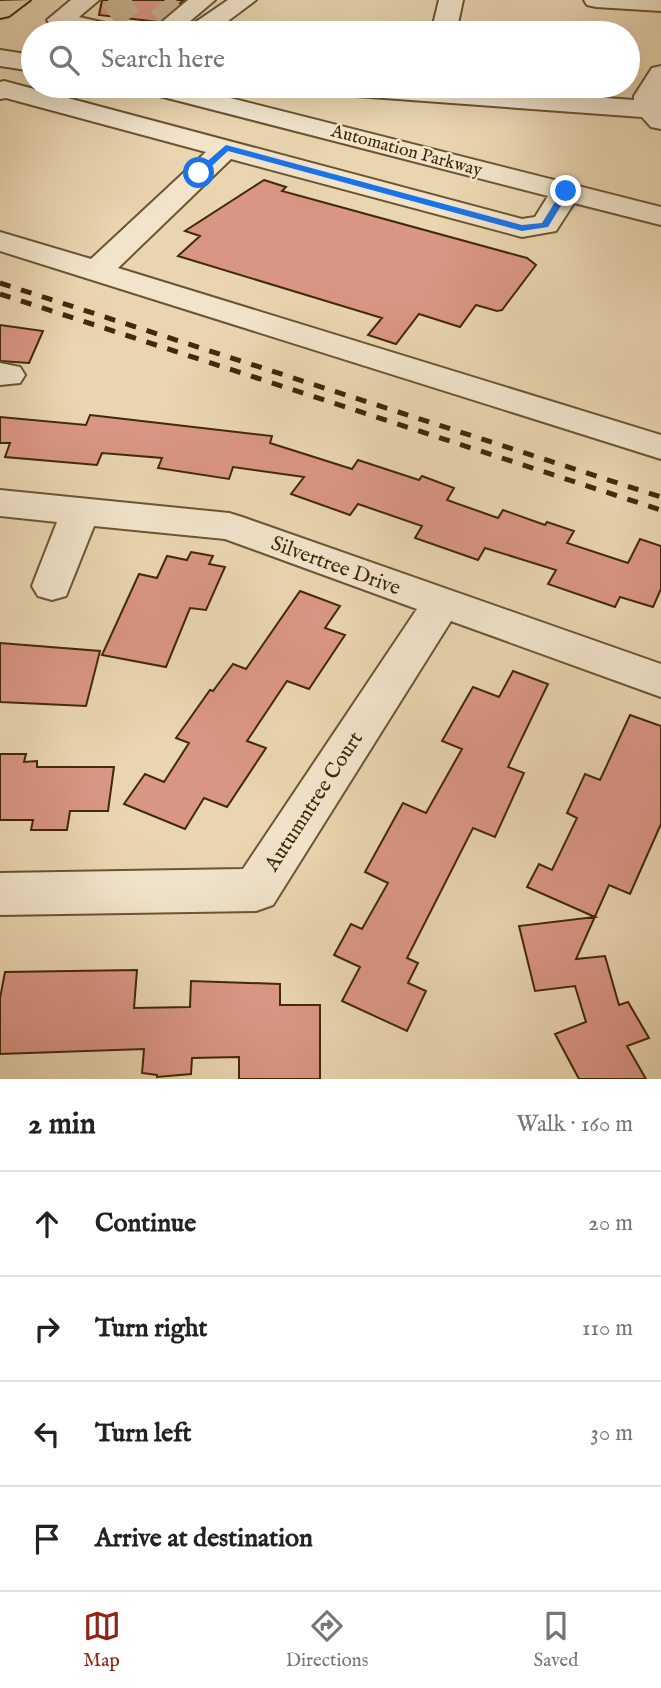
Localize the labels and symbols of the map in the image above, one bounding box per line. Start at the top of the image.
street label: Automation Parkway [328,120,485,183]
route start [183,157,214,188]
route end [550,175,581,206]
street label: Silvertree Drive [267,530,404,602]
street label: Autumntree Court [258,727,370,878]

